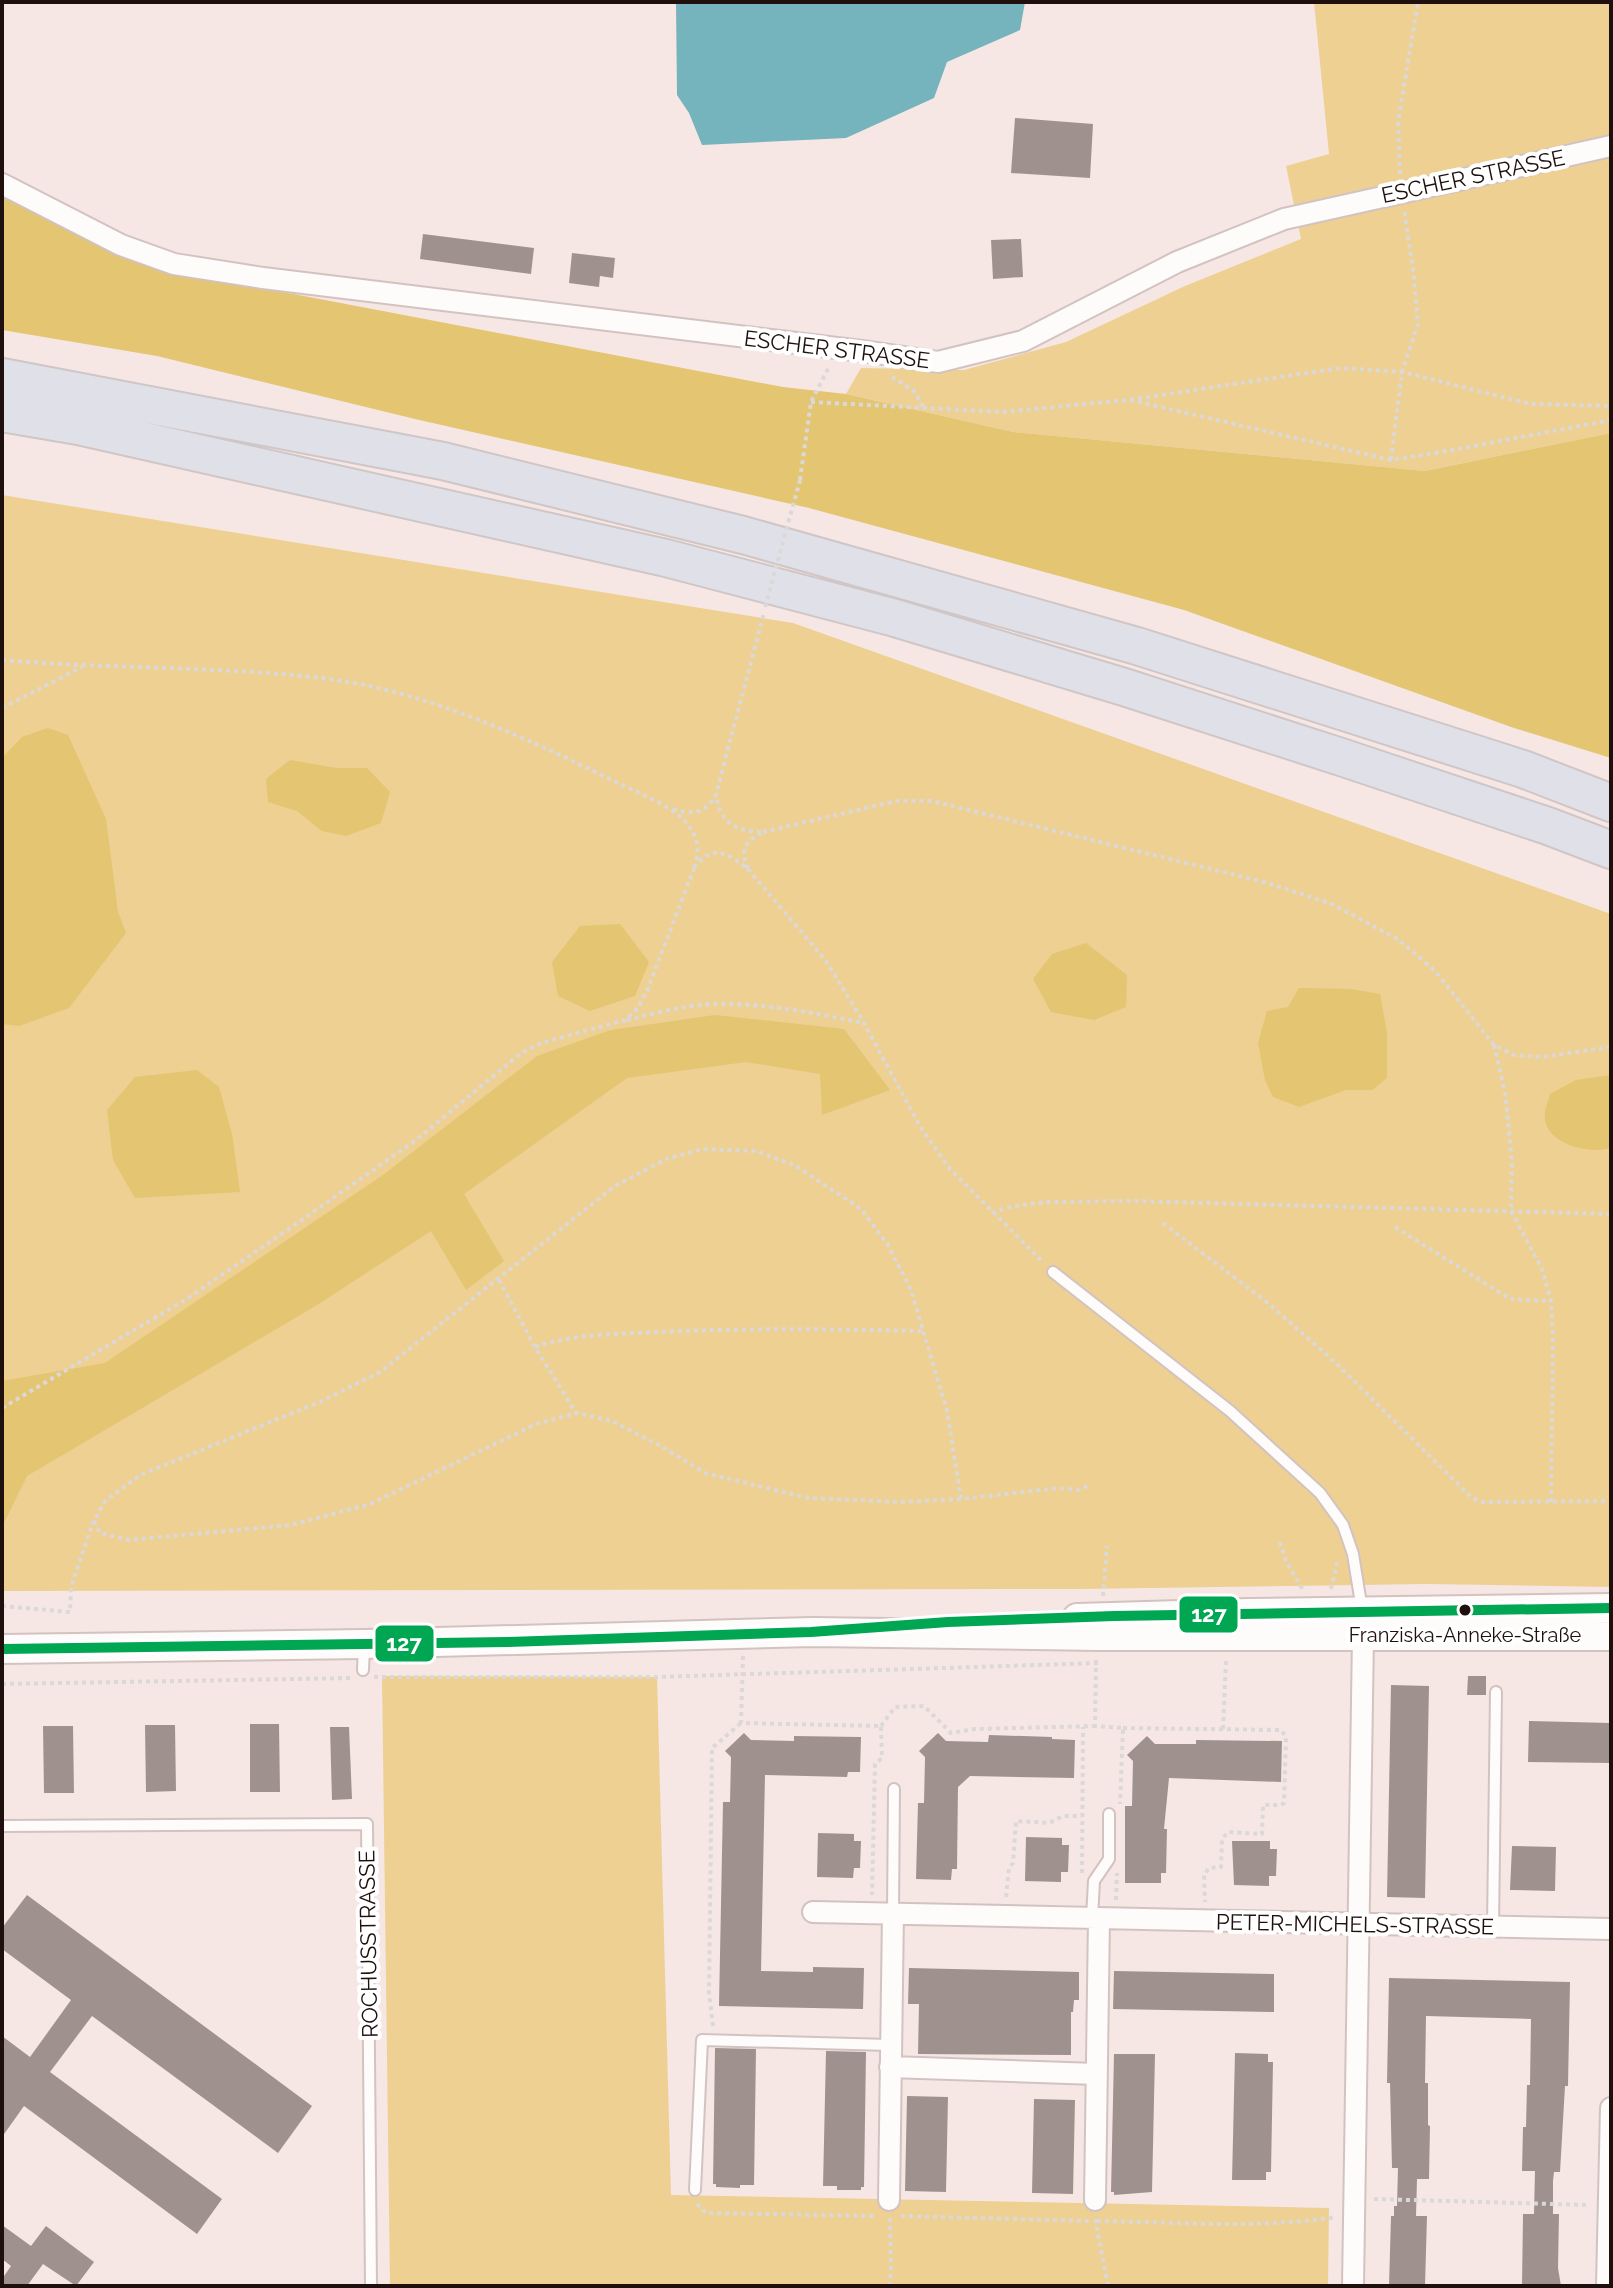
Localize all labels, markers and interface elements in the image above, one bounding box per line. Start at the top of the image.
street label: ESCHER STRASSE [1379,144,1567,208]
street label: ESCHER STRASSE [743,325,931,373]
line badge: 127 [1178,1595,1239,1634]
text: 127 [1191,1601,1227,1627]
marker: Franziska-Anneke-Straße [1457,1602,1473,1618]
place label: Franziska-Anneke-Straße [1349,1623,1581,1647]
line badge: 127 [374,1624,435,1663]
text: 127 [386,1630,422,1656]
street label: ROCHUSSTRASSE [353,1850,383,2038]
street label: PETER-MICHELS-STRASSE [1216,1909,1494,1939]

